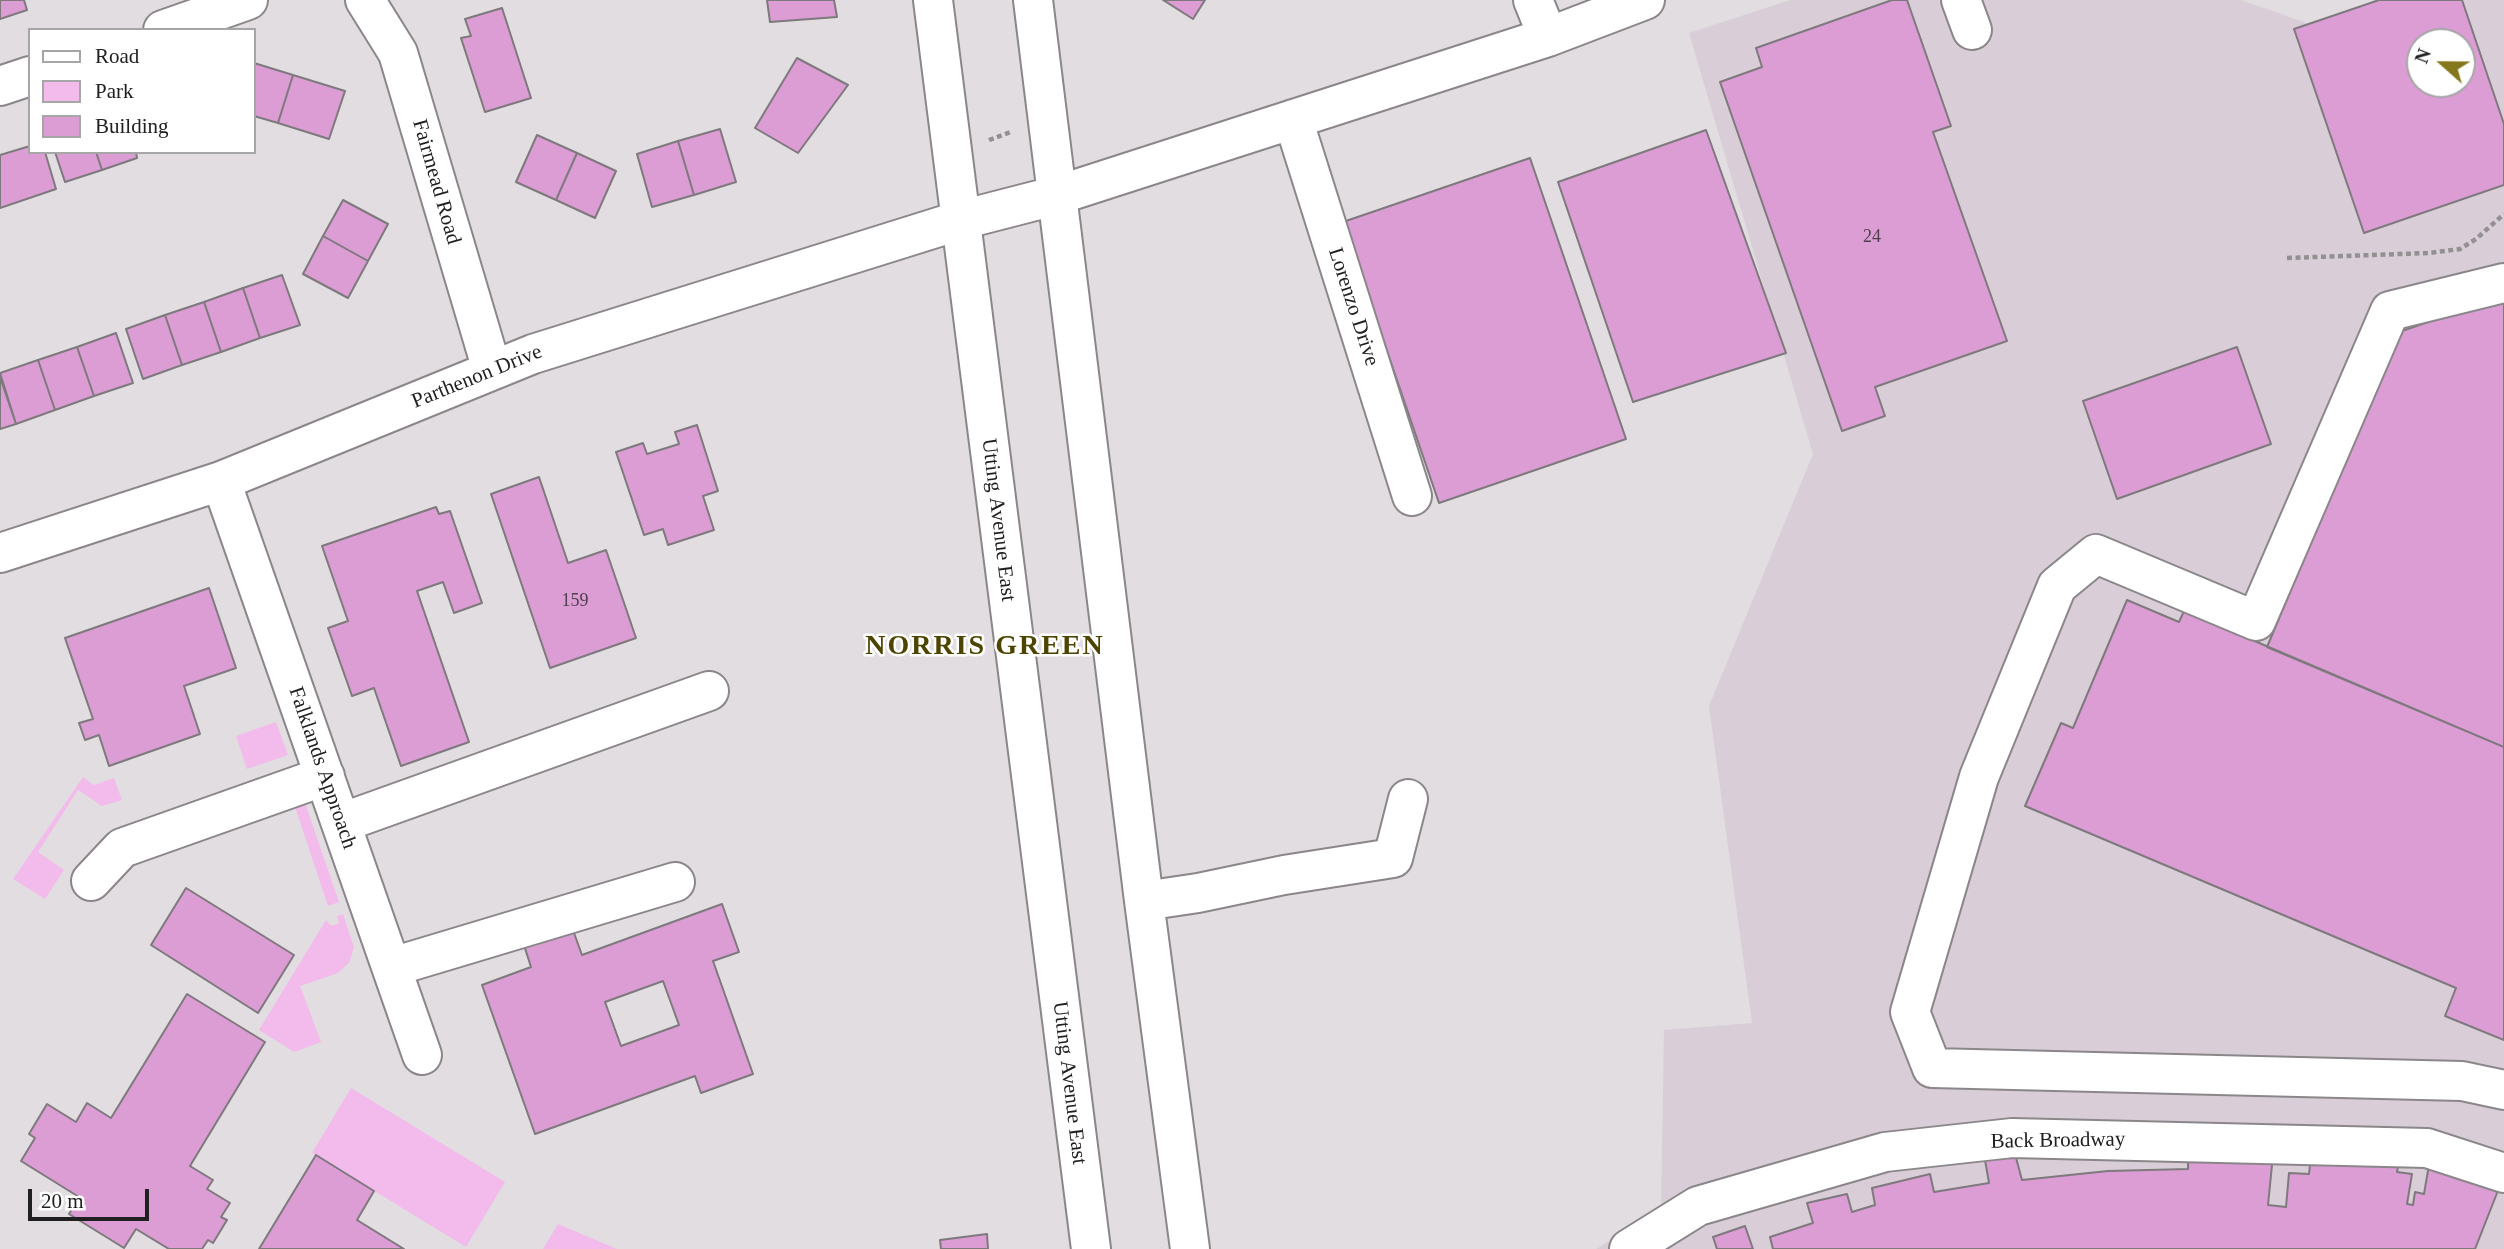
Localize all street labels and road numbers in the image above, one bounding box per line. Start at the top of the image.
street label: Fairmead Road [406,117,466,247]
street label: Lorenzo Drive [1322,245,1384,369]
street label: Parthenon Drive [408,339,546,415]
street label: Utting Avenue East [975,437,1021,603]
street label: Falklands Approach [282,684,362,852]
street label: Utting Avenue East [1046,1000,1092,1166]
street label: Back Broadway [1990,1127,2126,1155]

